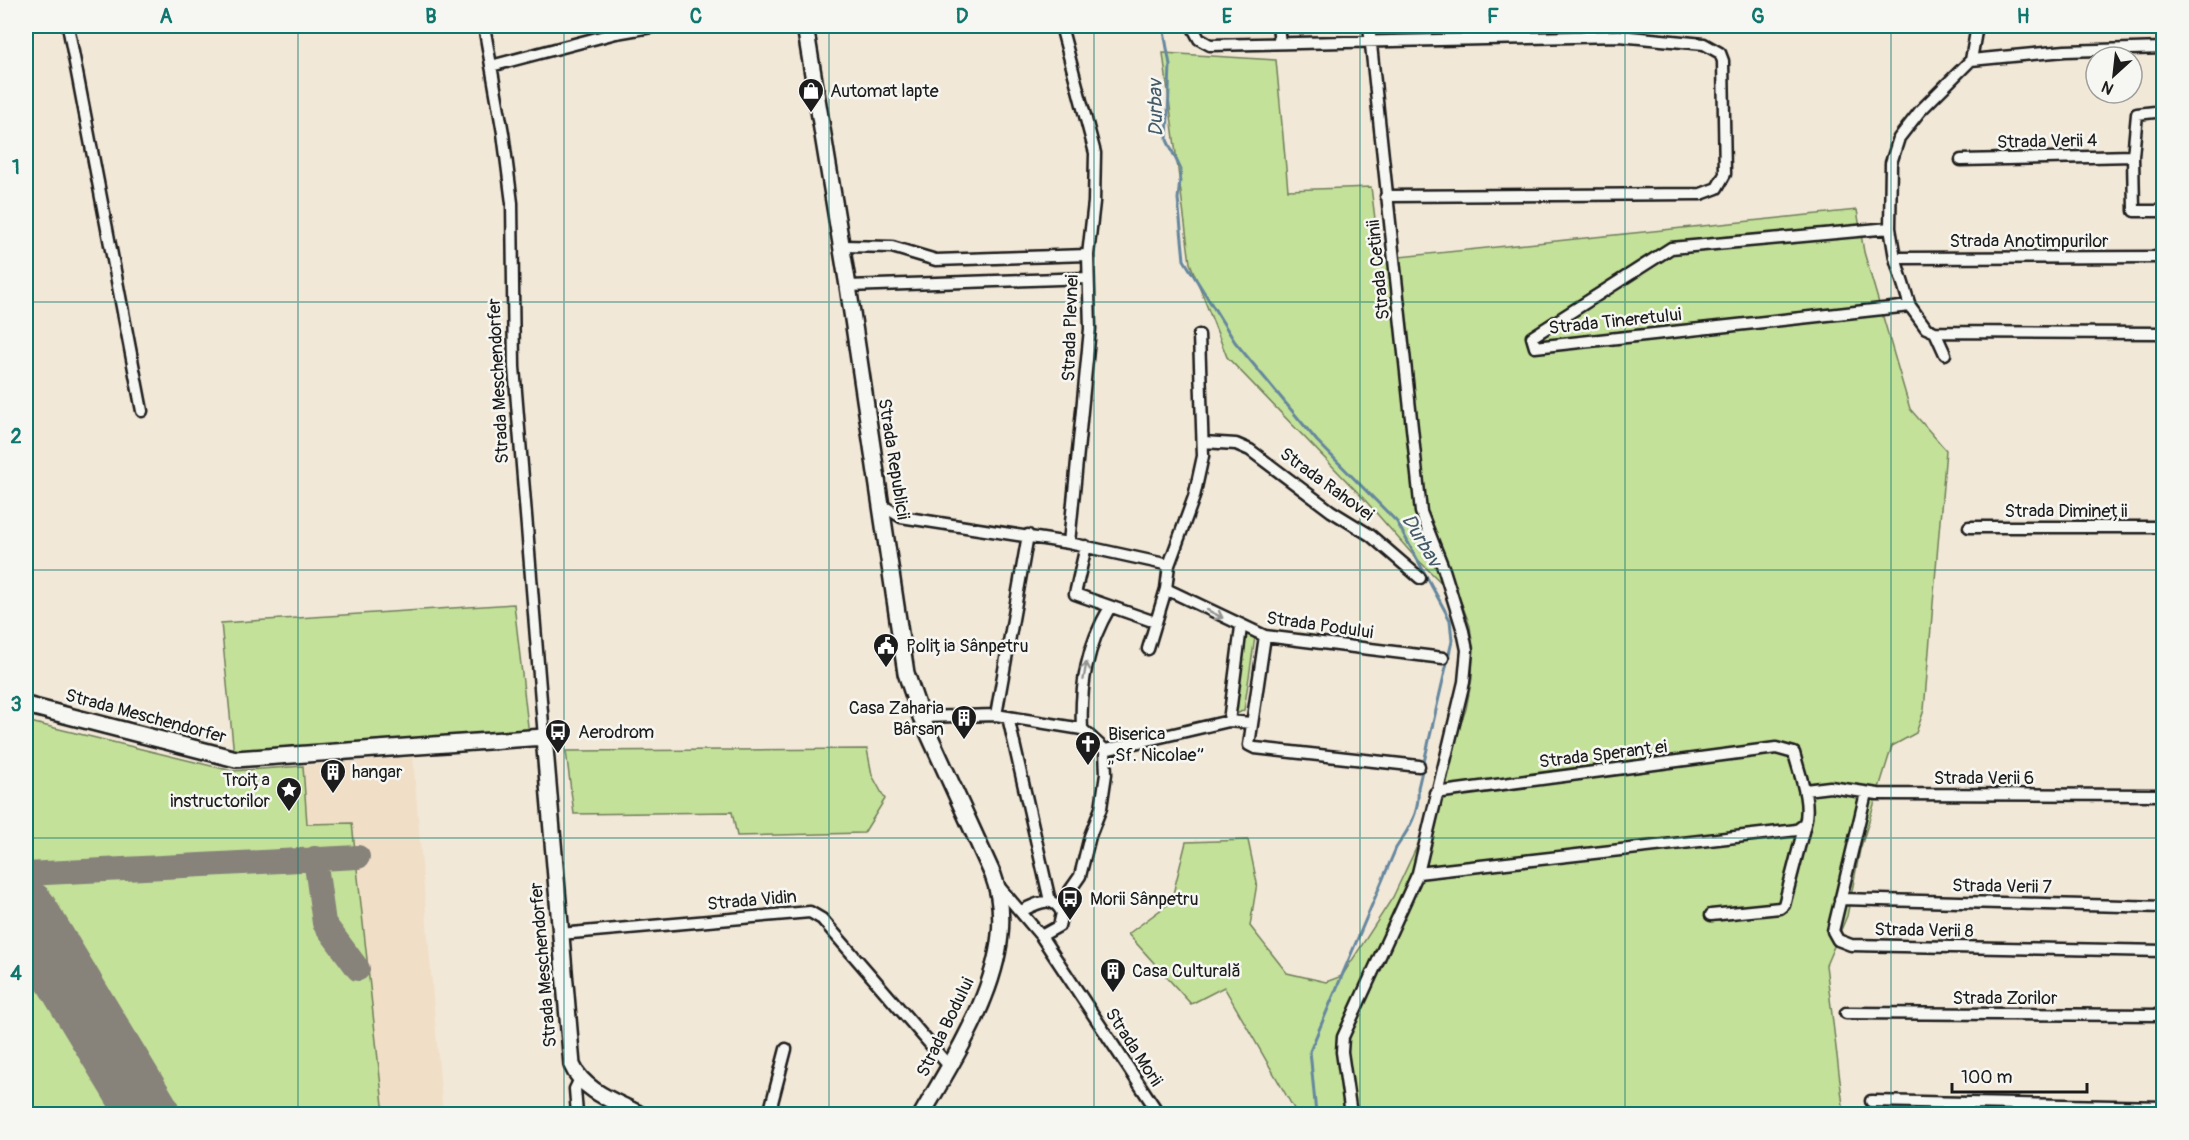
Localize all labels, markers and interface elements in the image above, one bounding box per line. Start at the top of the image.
text: A [160,4,173,29]
text: B [425,4,437,29]
text: C [690,4,702,29]
text: D [956,4,969,29]
text: E [1222,4,1233,29]
text: F [1487,4,1499,29]
text: G [1751,4,1765,29]
text: H [2017,4,2030,29]
north arrow [2084,45,2144,105]
shop icon: Automat lapte [796,76,826,114]
text: N [2098,76,2117,99]
water label: Durbav [1142,77,1168,137]
place label: Automat lapte [830,80,939,103]
street label: Strada Verii 4 [1997,129,2098,154]
text: 1 [12,155,20,180]
street label: Strada Cetinii [1362,219,1395,321]
street label: Strada Anotimpurilor [1949,230,2109,253]
street label: Strada Plevnei [1057,274,1084,382]
street label: Strada Meschendorfer [483,297,514,464]
street label: Strada Tineretului [1547,303,1683,340]
street label: Strada Republicii [873,397,914,521]
text: 2 [10,424,22,449]
street label: Strada Rahovei [1275,443,1378,526]
street label: Strada Dimineții [2005,500,2127,523]
water label: Durbav [1396,509,1448,573]
street label: Strada Podului [1265,607,1375,644]
one-way arrow [1206,608,1223,620]
public building icon: Poliția Sânpetru [871,631,901,669]
place label: Poliția Sânpetru [906,635,1029,658]
one-way arrow [1080,662,1091,681]
street label: Strada Meschendorfer [63,684,230,749]
text: 3 [10,692,22,717]
place label: Casa Zaharia Bârsan [849,697,944,741]
building icon: Casa Zaharia Bârsan [949,703,979,741]
bus stop icon: Aerodrom [543,717,573,755]
place label: Aerodrom [578,721,654,744]
place label: Biserica „Sf. Nicolae” [1108,723,1204,767]
church icon: Biserica „Sf. Nicolae” [1073,729,1103,767]
street label: Strada Speranței [1538,735,1668,774]
building icon: hangar [318,757,348,795]
place label: hangar [352,761,403,784]
street label: Strada Verii 6 [1934,767,2034,790]
place label: Troița instructorilor [170,769,271,813]
place icon: Troița instructorilor [274,775,304,813]
street label: Strada Verii 7 [1952,874,2052,899]
street label: Strada Meschendorfer [525,881,562,1049]
bus stop icon: Morii Sânpetru [1055,884,1085,922]
street label: Strada Vidin [706,885,798,916]
place label: Morii Sânpetru [1090,888,1199,911]
street label: Strada Verii 8 [1874,918,1974,943]
building icon: Casa Culturală [1098,956,1128,994]
place label: Casa Culturală [1132,960,1241,983]
text: 4 [10,961,22,986]
street label: Strada Bodului [911,974,979,1081]
street label: Strada Zorilor [1953,987,2058,1010]
street label: Strada Morii [1100,1004,1167,1091]
scale bar [1952,1056,2087,1094]
text: 100 m [1961,1066,2013,1089]

